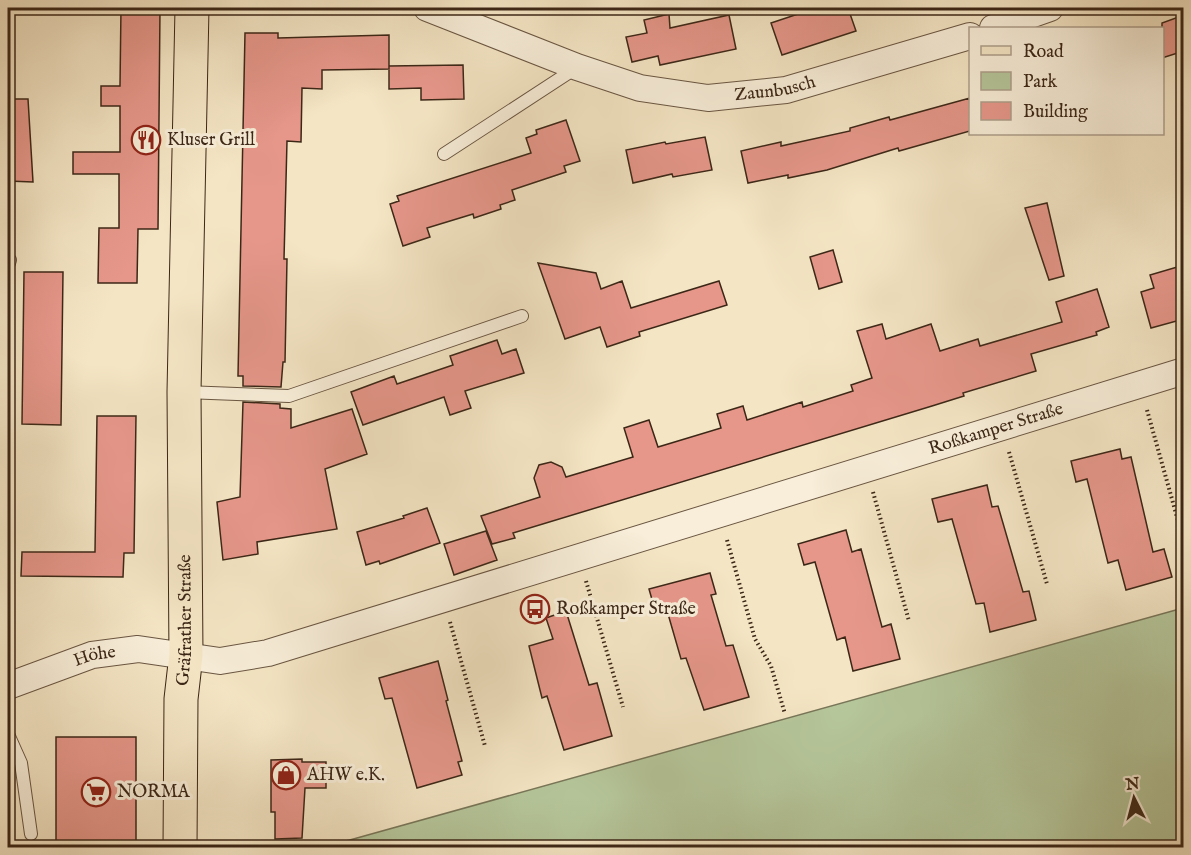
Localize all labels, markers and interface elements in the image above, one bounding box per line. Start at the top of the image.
legend [969,27,1164,135]
text: Road [1023,41,1064,64]
street label: Zaunbusch [733,70,819,107]
text: Park [1023,71,1058,94]
text: Building [1023,101,1088,124]
restaurant icon: Kluser Grill [130,124,162,156]
place label: Kluser Grill [167,129,255,152]
street label: Roßkamper Straße [926,397,1066,460]
street label: Gräfrather Straße [171,554,198,687]
bus stop icon: Roßkamper Straße [519,593,551,625]
place label: Roßkamper Straße [556,598,696,621]
street label: Höhe [70,641,117,672]
shop icon: AHW e.K. [270,759,302,791]
place label: AHW e.K. [306,764,385,787]
north arrow [1104,768,1164,828]
text: N [1124,774,1141,796]
supermarket icon: NORMA [80,776,112,808]
place label: NORMA [117,781,191,804]

